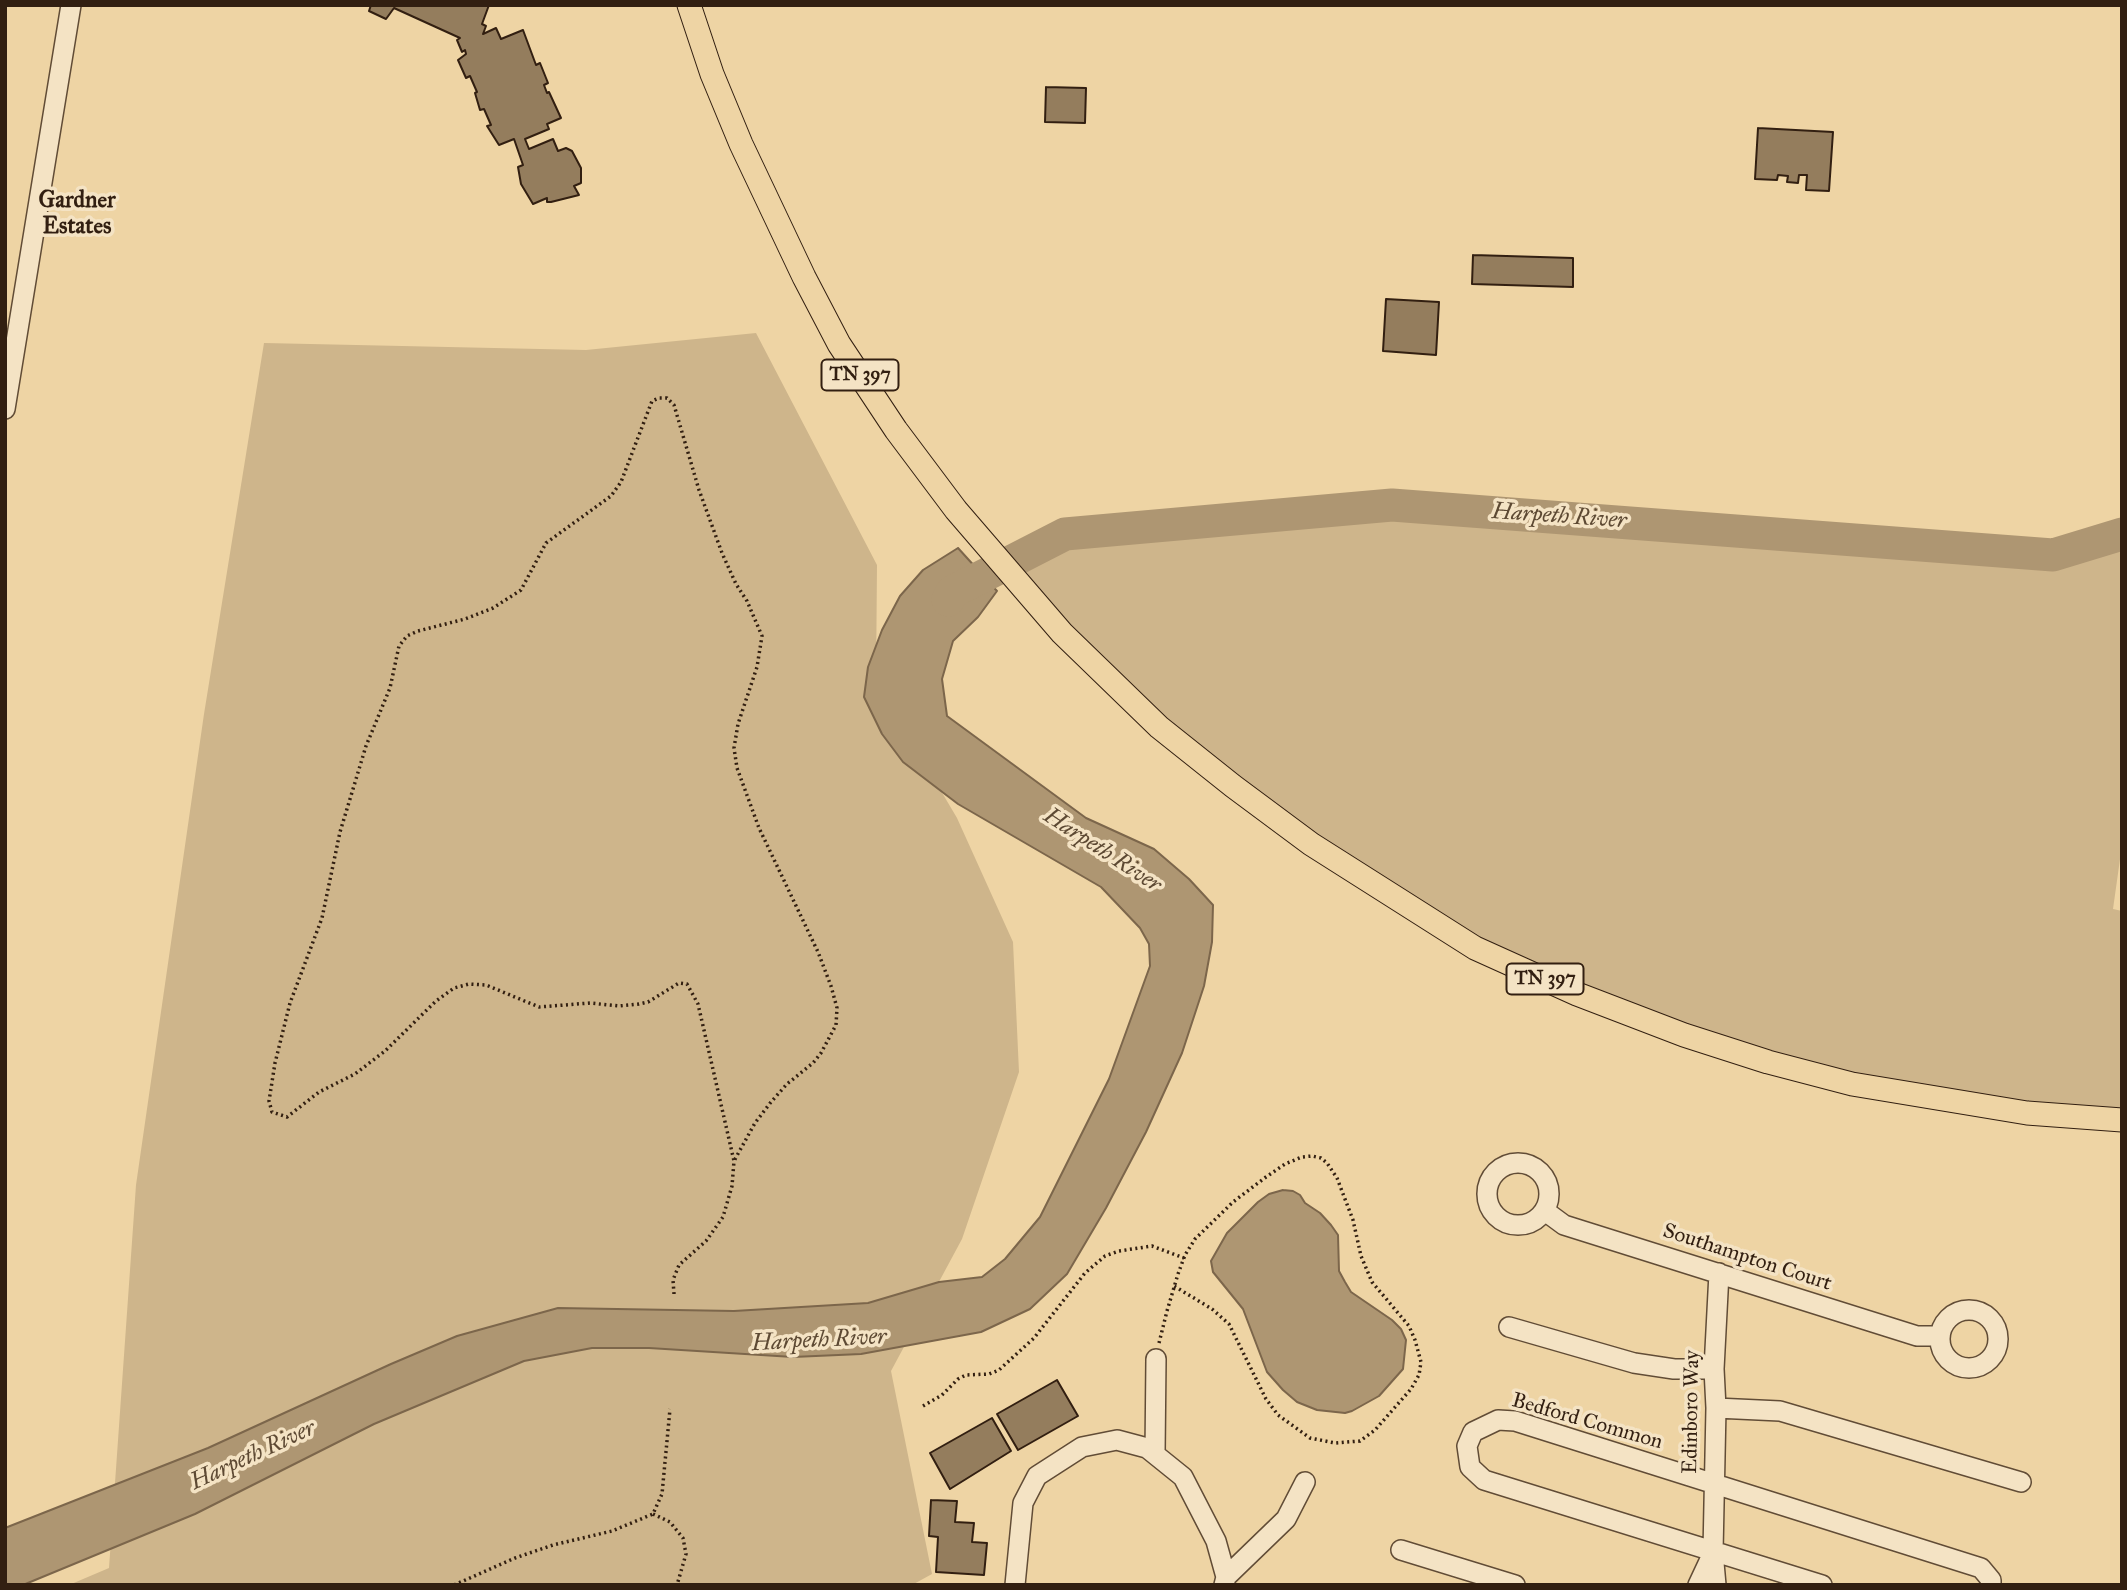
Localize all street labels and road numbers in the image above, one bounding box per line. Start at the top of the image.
road number: TN 397 [822,360,898,390]
road number: TN 397 [1506,964,1584,995]
street label: Southampton Court [1660,1219,1834,1297]
street label: Edinboro Way [1678,1350,1706,1474]
street label: Bedford Common [1509,1388,1665,1456]

